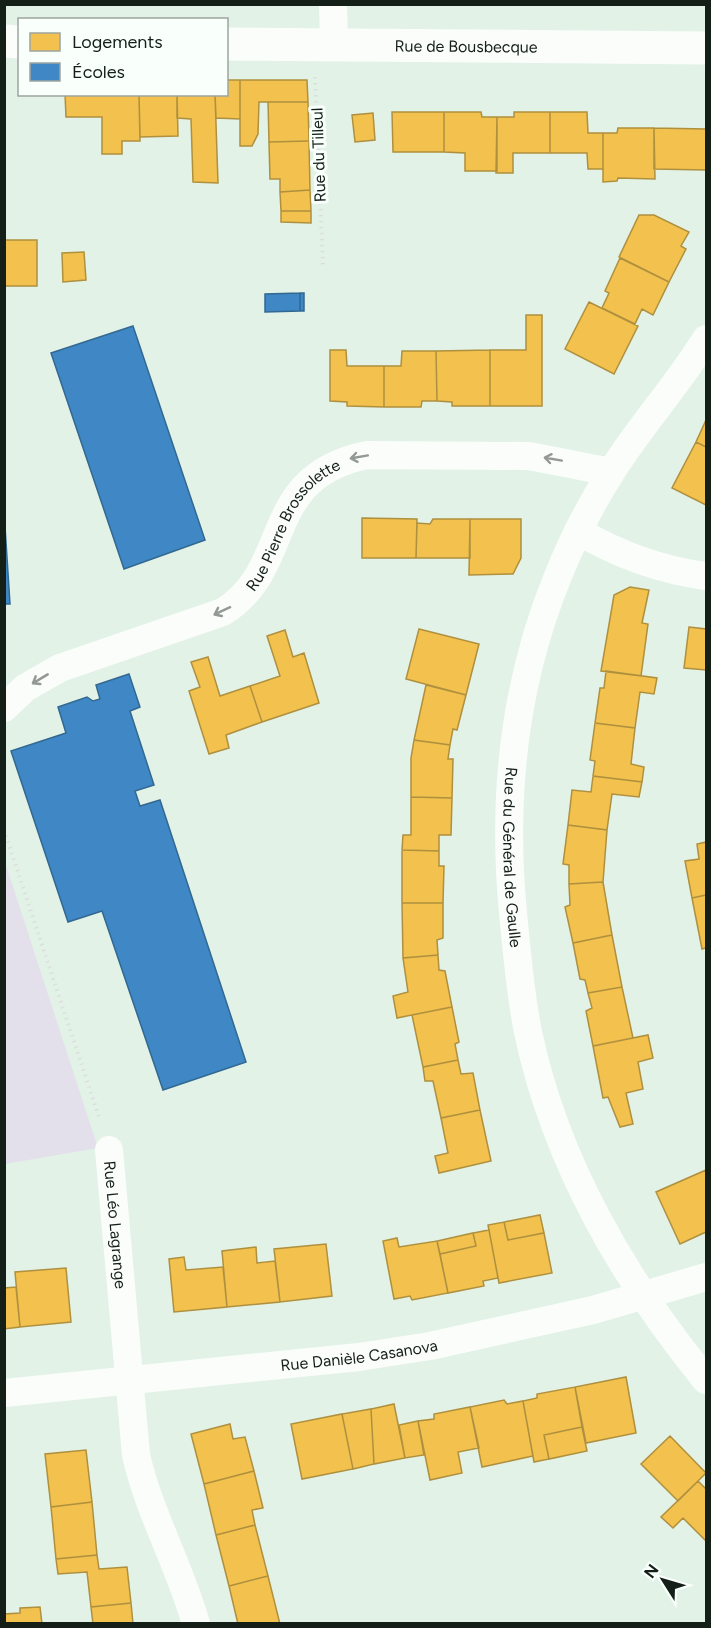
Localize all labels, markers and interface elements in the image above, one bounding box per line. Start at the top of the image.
legend [18,18,228,96]
text: Logements [72,31,163,53]
street label: Rue de Bousbecque [394,36,538,57]
text: Écoles [72,61,125,83]
street label: Rue du Tilleul [307,107,330,203]
one-way arrow [350,452,369,463]
one-way arrow [544,453,564,464]
street label: Rue Pierre Brossolette [242,455,343,595]
one-way arrow [214,605,232,617]
one-way arrow [32,673,49,685]
street label: Rue du Général de Gaulle [499,766,525,949]
street label: Rue Léo Lagrange [100,1160,130,1290]
street label: Rue Danièle Casanova [280,1336,439,1375]
north arrow [633,1550,693,1610]
text: N [640,1561,663,1582]

